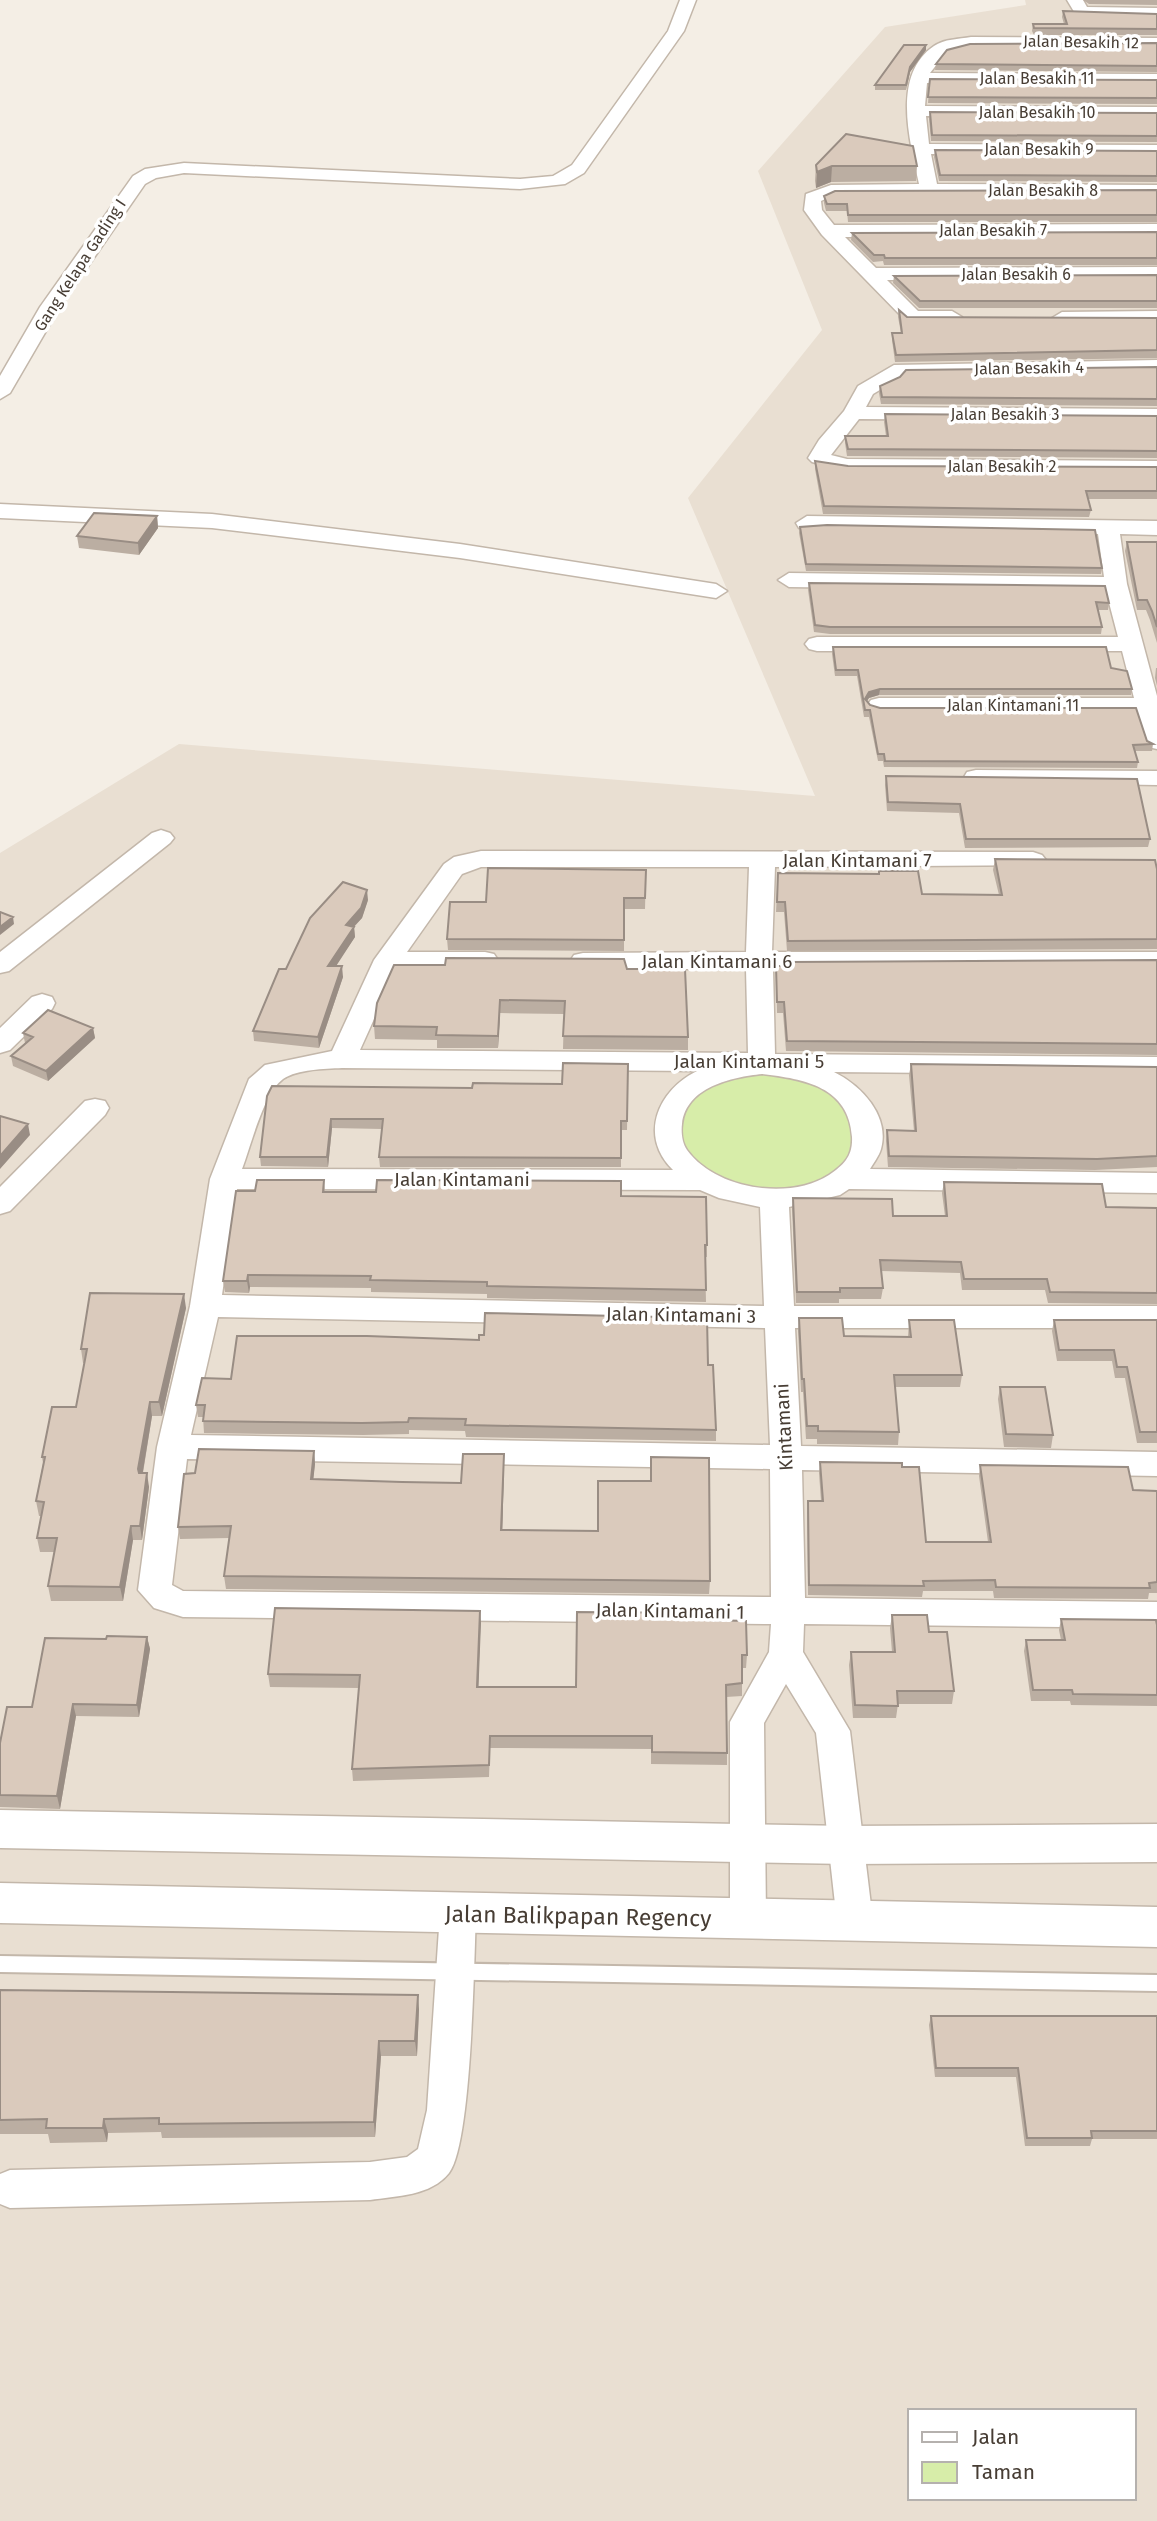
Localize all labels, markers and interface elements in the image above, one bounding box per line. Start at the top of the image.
street label: Jalan Besakih 12 [1023,31,1139,53]
street label: Jalan Besakih 11 [980,69,1094,88]
street label: Jalan Besakih 10 [979,103,1096,122]
street label: Jalan Besakih 9 [984,140,1094,159]
street label: Jalan Besakih 8 [988,181,1098,200]
street label: Gang Kelapa Gading I [30,195,130,335]
street label: Jalan Besakih 7 [939,221,1047,240]
street label: Jalan Besakih 6 [961,265,1071,284]
street label: Jalan Besakih 4 [974,358,1084,378]
street label: Jalan Besakih 3 [950,405,1060,424]
street label: Jalan Besakih 2 [947,457,1057,476]
street label: Jalan Kintamani 11 [947,696,1079,715]
street label: Jalan Kintamani 7 [782,849,932,872]
street label: Jalan Kintamani 6 [642,950,792,973]
street label: Jalan Kintamani 5 [674,1050,824,1073]
street label: Jalan Kintamani [394,1168,530,1191]
street label: Jalan Kintamani 3 [606,1302,756,1328]
street label: Kintamani [770,1383,798,1471]
street label: Jalan Kintamani 1 [595,1598,745,1624]
street label: Jalan Balikpapan Regency [444,1900,712,1932]
legend [908,2409,1136,2500]
text: Jalan [972,2424,1019,2450]
text: Taman [972,2459,1035,2485]

